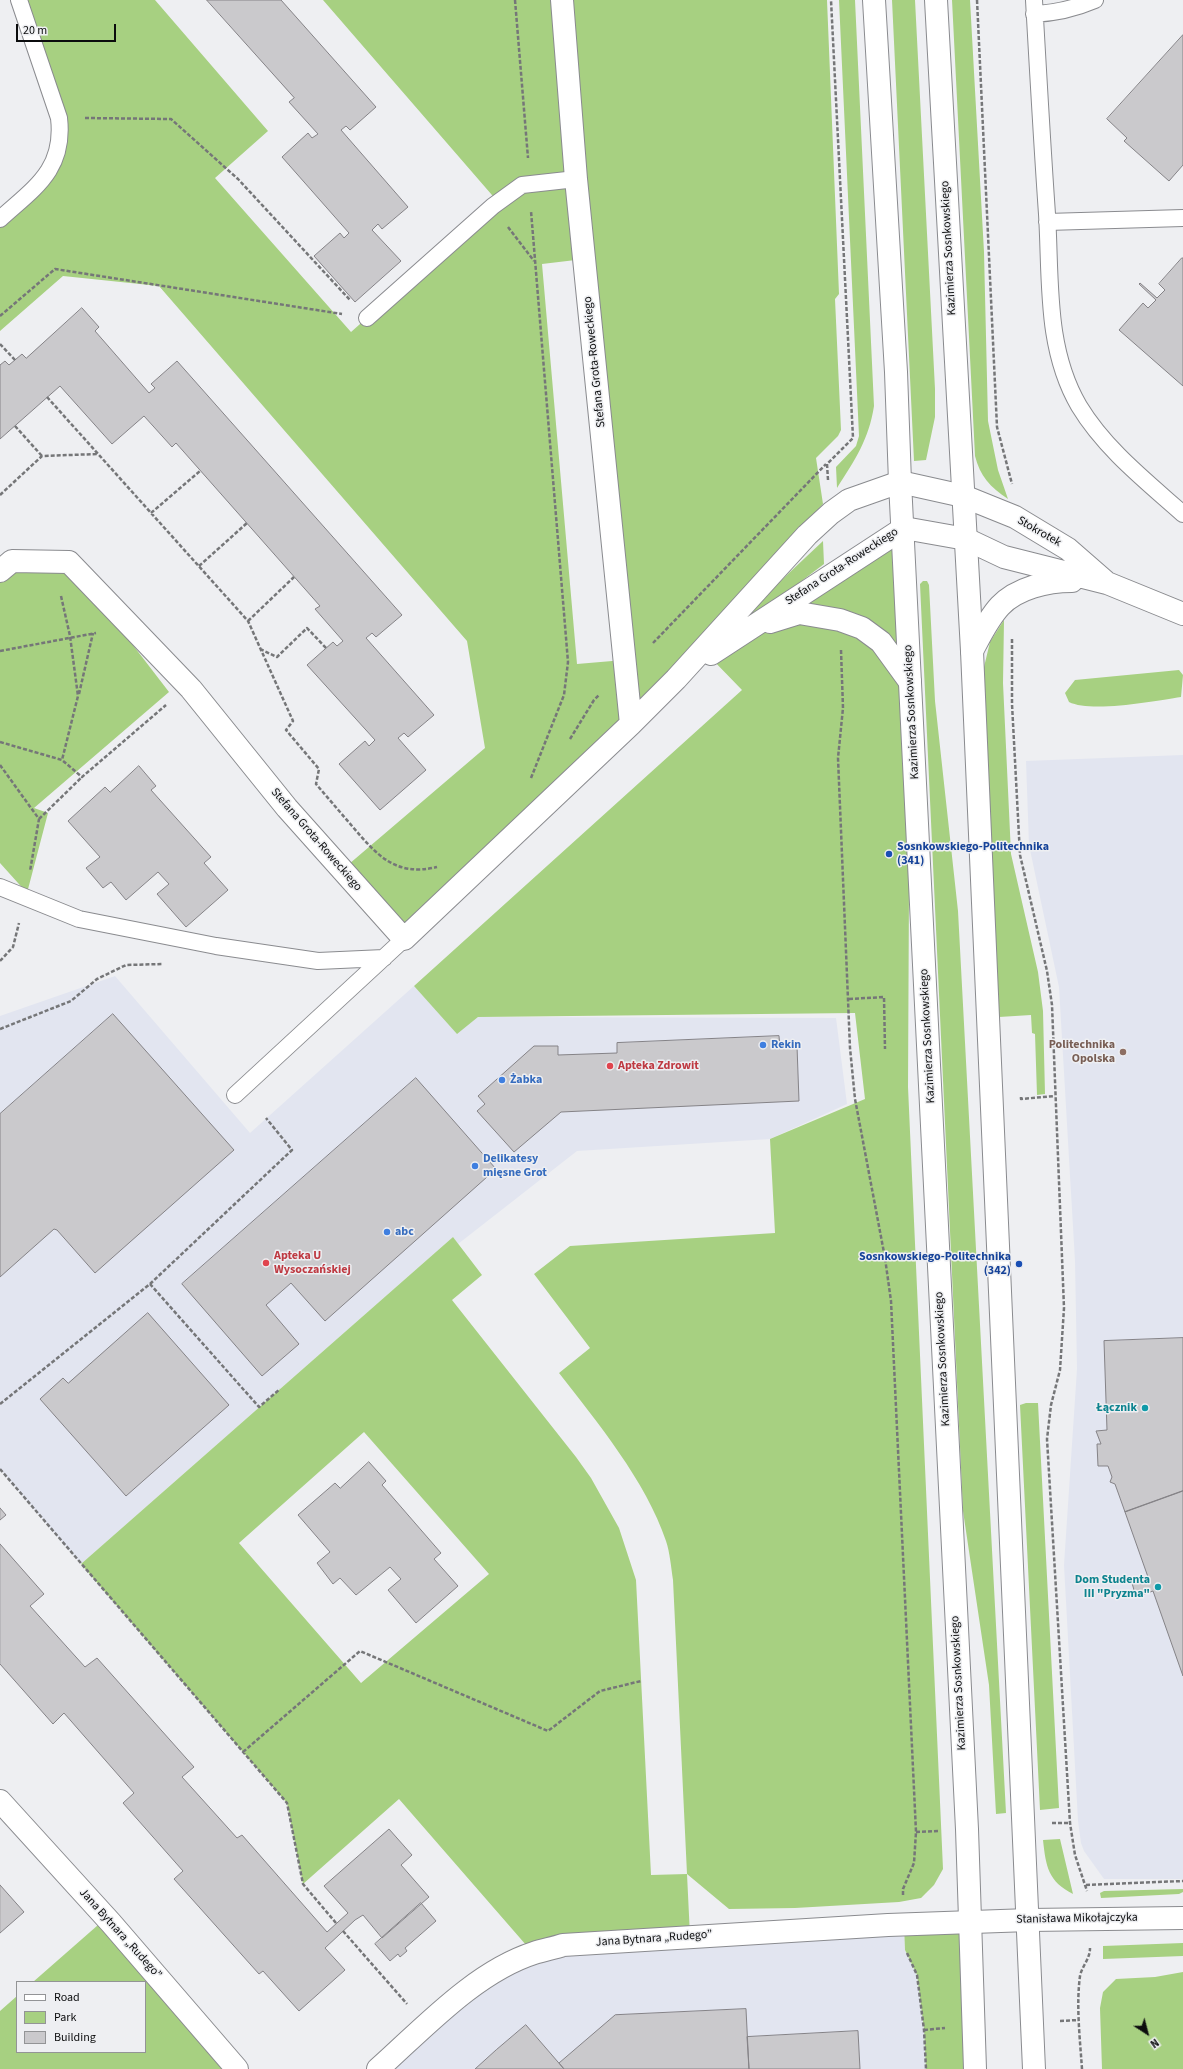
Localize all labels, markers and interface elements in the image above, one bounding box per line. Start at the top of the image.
scale bar [18,16,118,42]
text: 20 m [23,22,47,39]
street label: Kazimierza Sosnkowskiego [938,180,960,316]
street label: Stefana Grota-Roweckiego [581,296,609,428]
street label: Stokrotek [1014,514,1064,550]
street label: Stefana Grota-Roweckiego [783,525,901,609]
street label: Kazimierza Sosnkowskiego [901,644,923,780]
street label: Stefana Grota-Roweckiego [267,786,365,894]
place label: Sosnkowskiego-Politechnika (341) [897,840,1049,868]
marker: Sosnkowskiego-Politechnika (341) [884,849,894,859]
street label: Kazimierza Sosnkowskiego [917,968,939,1104]
place label: Rekin [771,1038,801,1052]
place label: Politechnika Opolska [1049,1038,1115,1066]
marker: Rekin [758,1040,768,1050]
marker: Politechnika Opolska [1118,1047,1128,1057]
place label: Apteka Zdrowit [618,1059,699,1073]
marker: Apteka Zdrowit [605,1061,615,1071]
place label: Żabka [510,1073,542,1087]
marker: Żabka [497,1075,507,1085]
place label: Delikatesy mięsne Grot [483,1152,547,1180]
marker: Delikatesy mięsne Grot [470,1161,480,1171]
place label: abc [395,1225,414,1239]
marker: abc [382,1227,392,1237]
place label: Apteka U Wysoczańskiej [274,1249,351,1277]
place label: Sosnkowskiego-Politechnika (342) [859,1250,1011,1278]
marker: Apteka U Wysoczańskiej [261,1258,271,1268]
marker: Sosnkowskiego-Politechnika (342) [1014,1259,1024,1269]
street label: Kazimierza Sosnkowskiego [932,1291,954,1427]
place label: Łącznik [1096,1401,1137,1415]
marker: Łącznik [1140,1403,1150,1413]
place label: Dom Studenta III "Pryzma" [1075,1573,1150,1601]
marker: Dom Studenta III "Pryzma" [1153,1582,1163,1592]
street label: Kazimierza Sosnkowskiego [948,1615,970,1751]
street label: Jana Bytnara „Rudego” [76,1886,164,1982]
street label: Stanisława Mikołajczyka [1016,1911,1138,1927]
street label: Jana Bytnara „Rudego” [595,1928,713,1950]
legend [16,1981,146,2053]
text: Road [54,1989,80,2006]
text: Park [54,2009,76,2026]
north arrow [1127,2013,1167,2053]
text: Building [54,2029,96,2046]
text: N [1147,2035,1162,2051]

